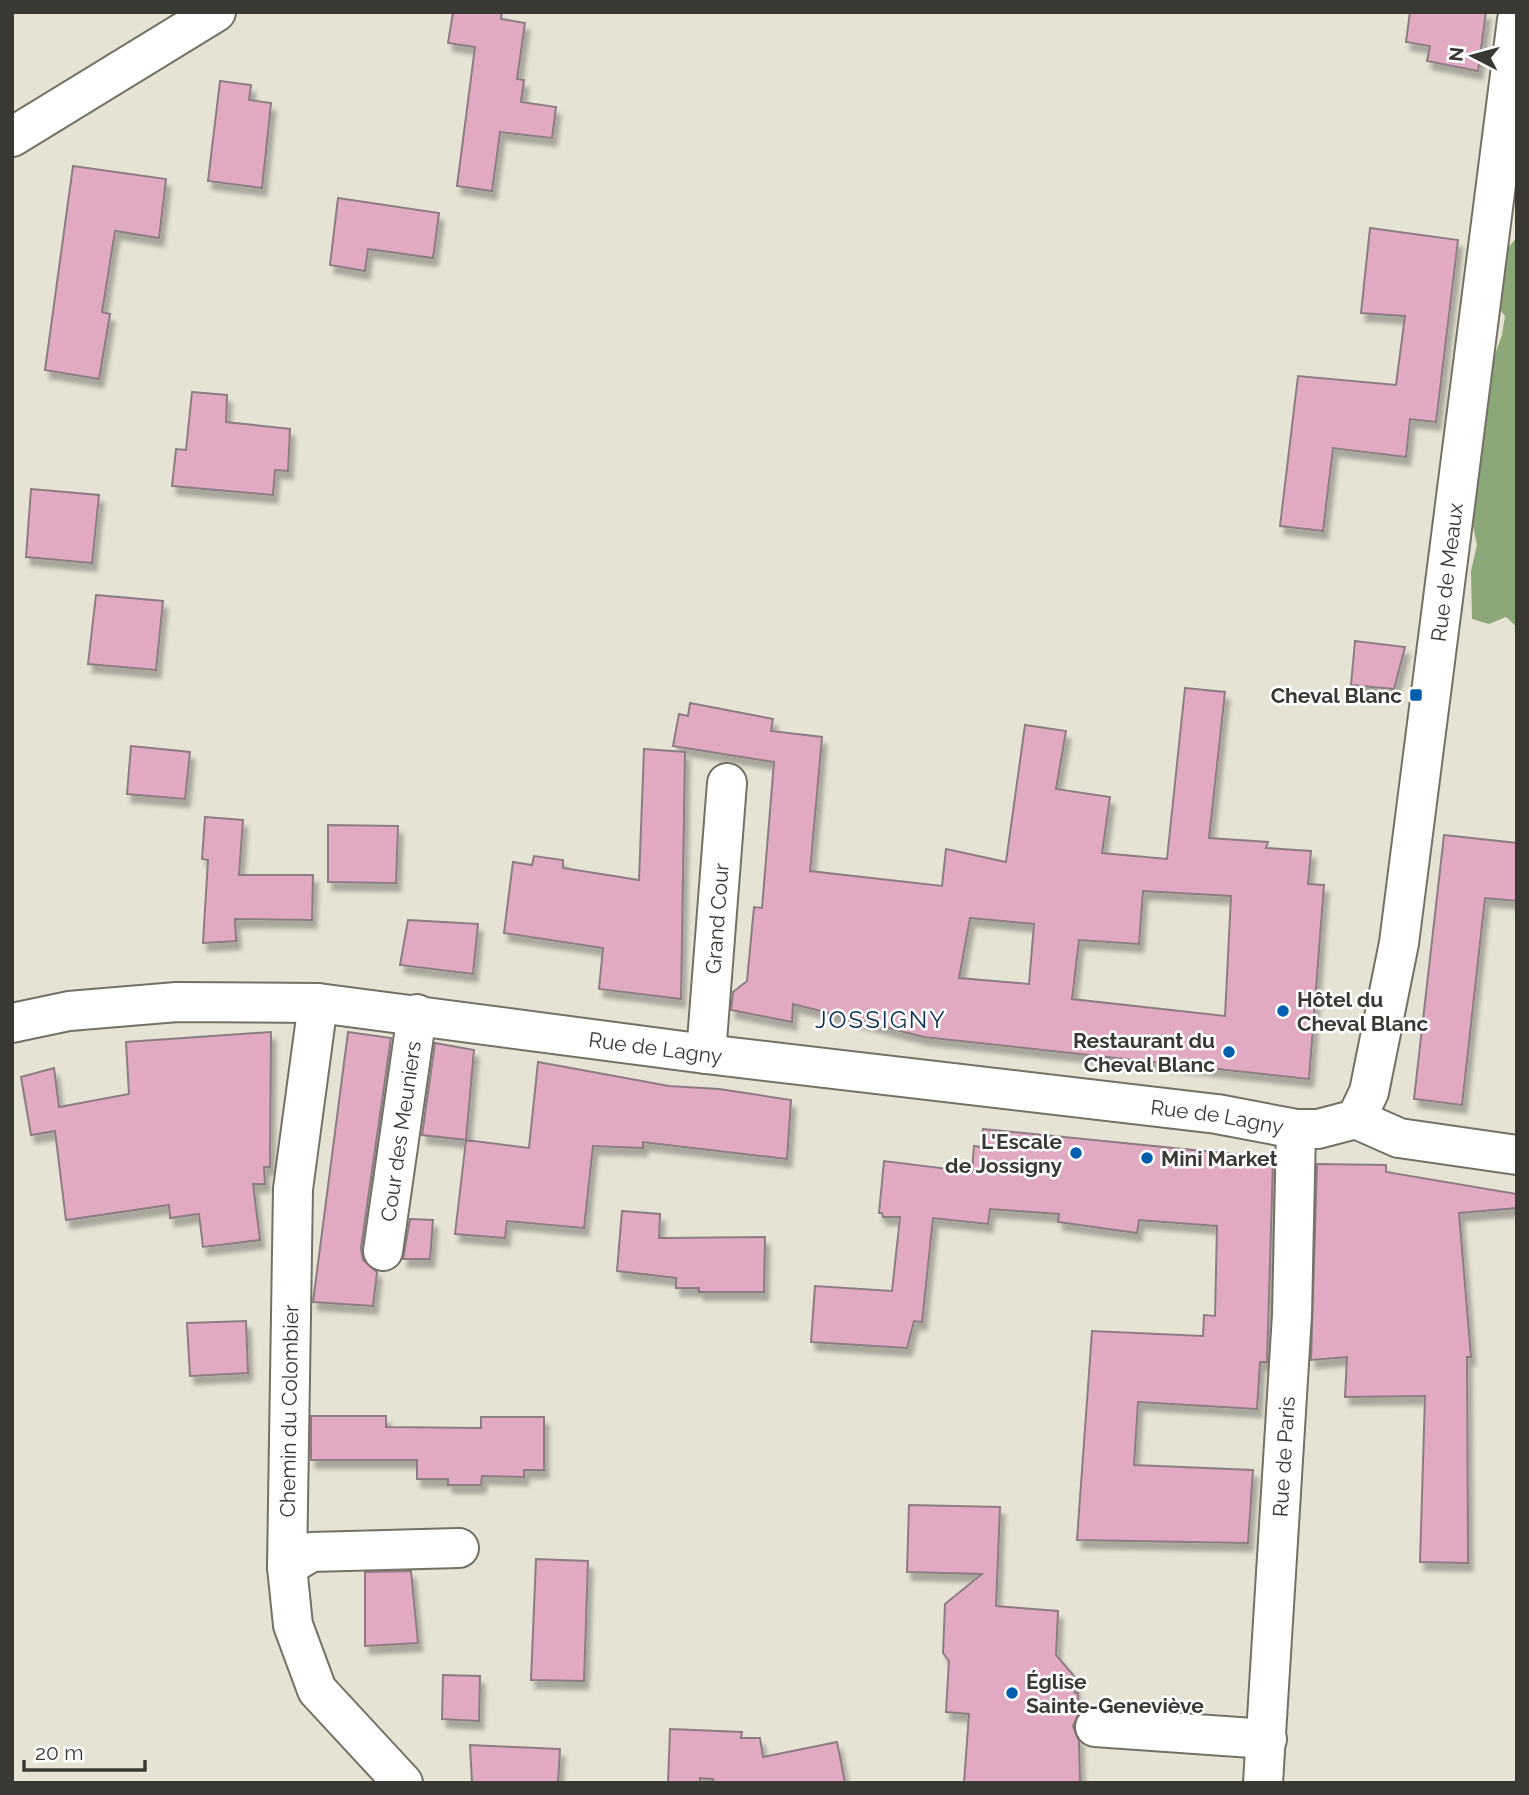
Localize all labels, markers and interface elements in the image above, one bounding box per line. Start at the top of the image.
north arrow [1438,21,1508,91]
text: N [1444,46,1468,63]
street label: Rue de Meaux [1425,501,1468,643]
place label: Cheval Blanc [1271,683,1402,708]
marker: Cheval Blanc [1408,687,1424,703]
street label: Grand Cour [700,861,733,975]
place label: Hôtel du Cheval Blanc [1297,987,1428,1036]
marker: Hôtel du Cheval Blanc [1275,1003,1291,1019]
district label: JOSSIGNY [815,1005,947,1034]
street label: Rue de Lagny [587,1026,724,1068]
place label: Restaurant du Cheval Blanc [1073,1028,1215,1077]
street label: Cour des Meuniers [375,1039,425,1223]
marker: Restaurant du Cheval Blanc [1221,1044,1237,1060]
street label: Rue de Lagny [1149,1094,1286,1139]
place label: L'Escale de Jossigny [945,1129,1062,1178]
marker: L'Escale de Jossigny [1068,1145,1084,1161]
place label: Mini Market [1161,1146,1278,1171]
marker: Mini Market [1139,1150,1155,1166]
street label: Chemin du Colombier [275,1304,303,1518]
street label: Rue de Paris [1267,1395,1299,1518]
place label: Église Sainte-Geneviève [1026,1669,1204,1718]
marker: Église Sainte-Geneviève [1004,1685,1020,1701]
scale bar [24,1728,145,1772]
text: 20 m [35,1740,83,1765]

